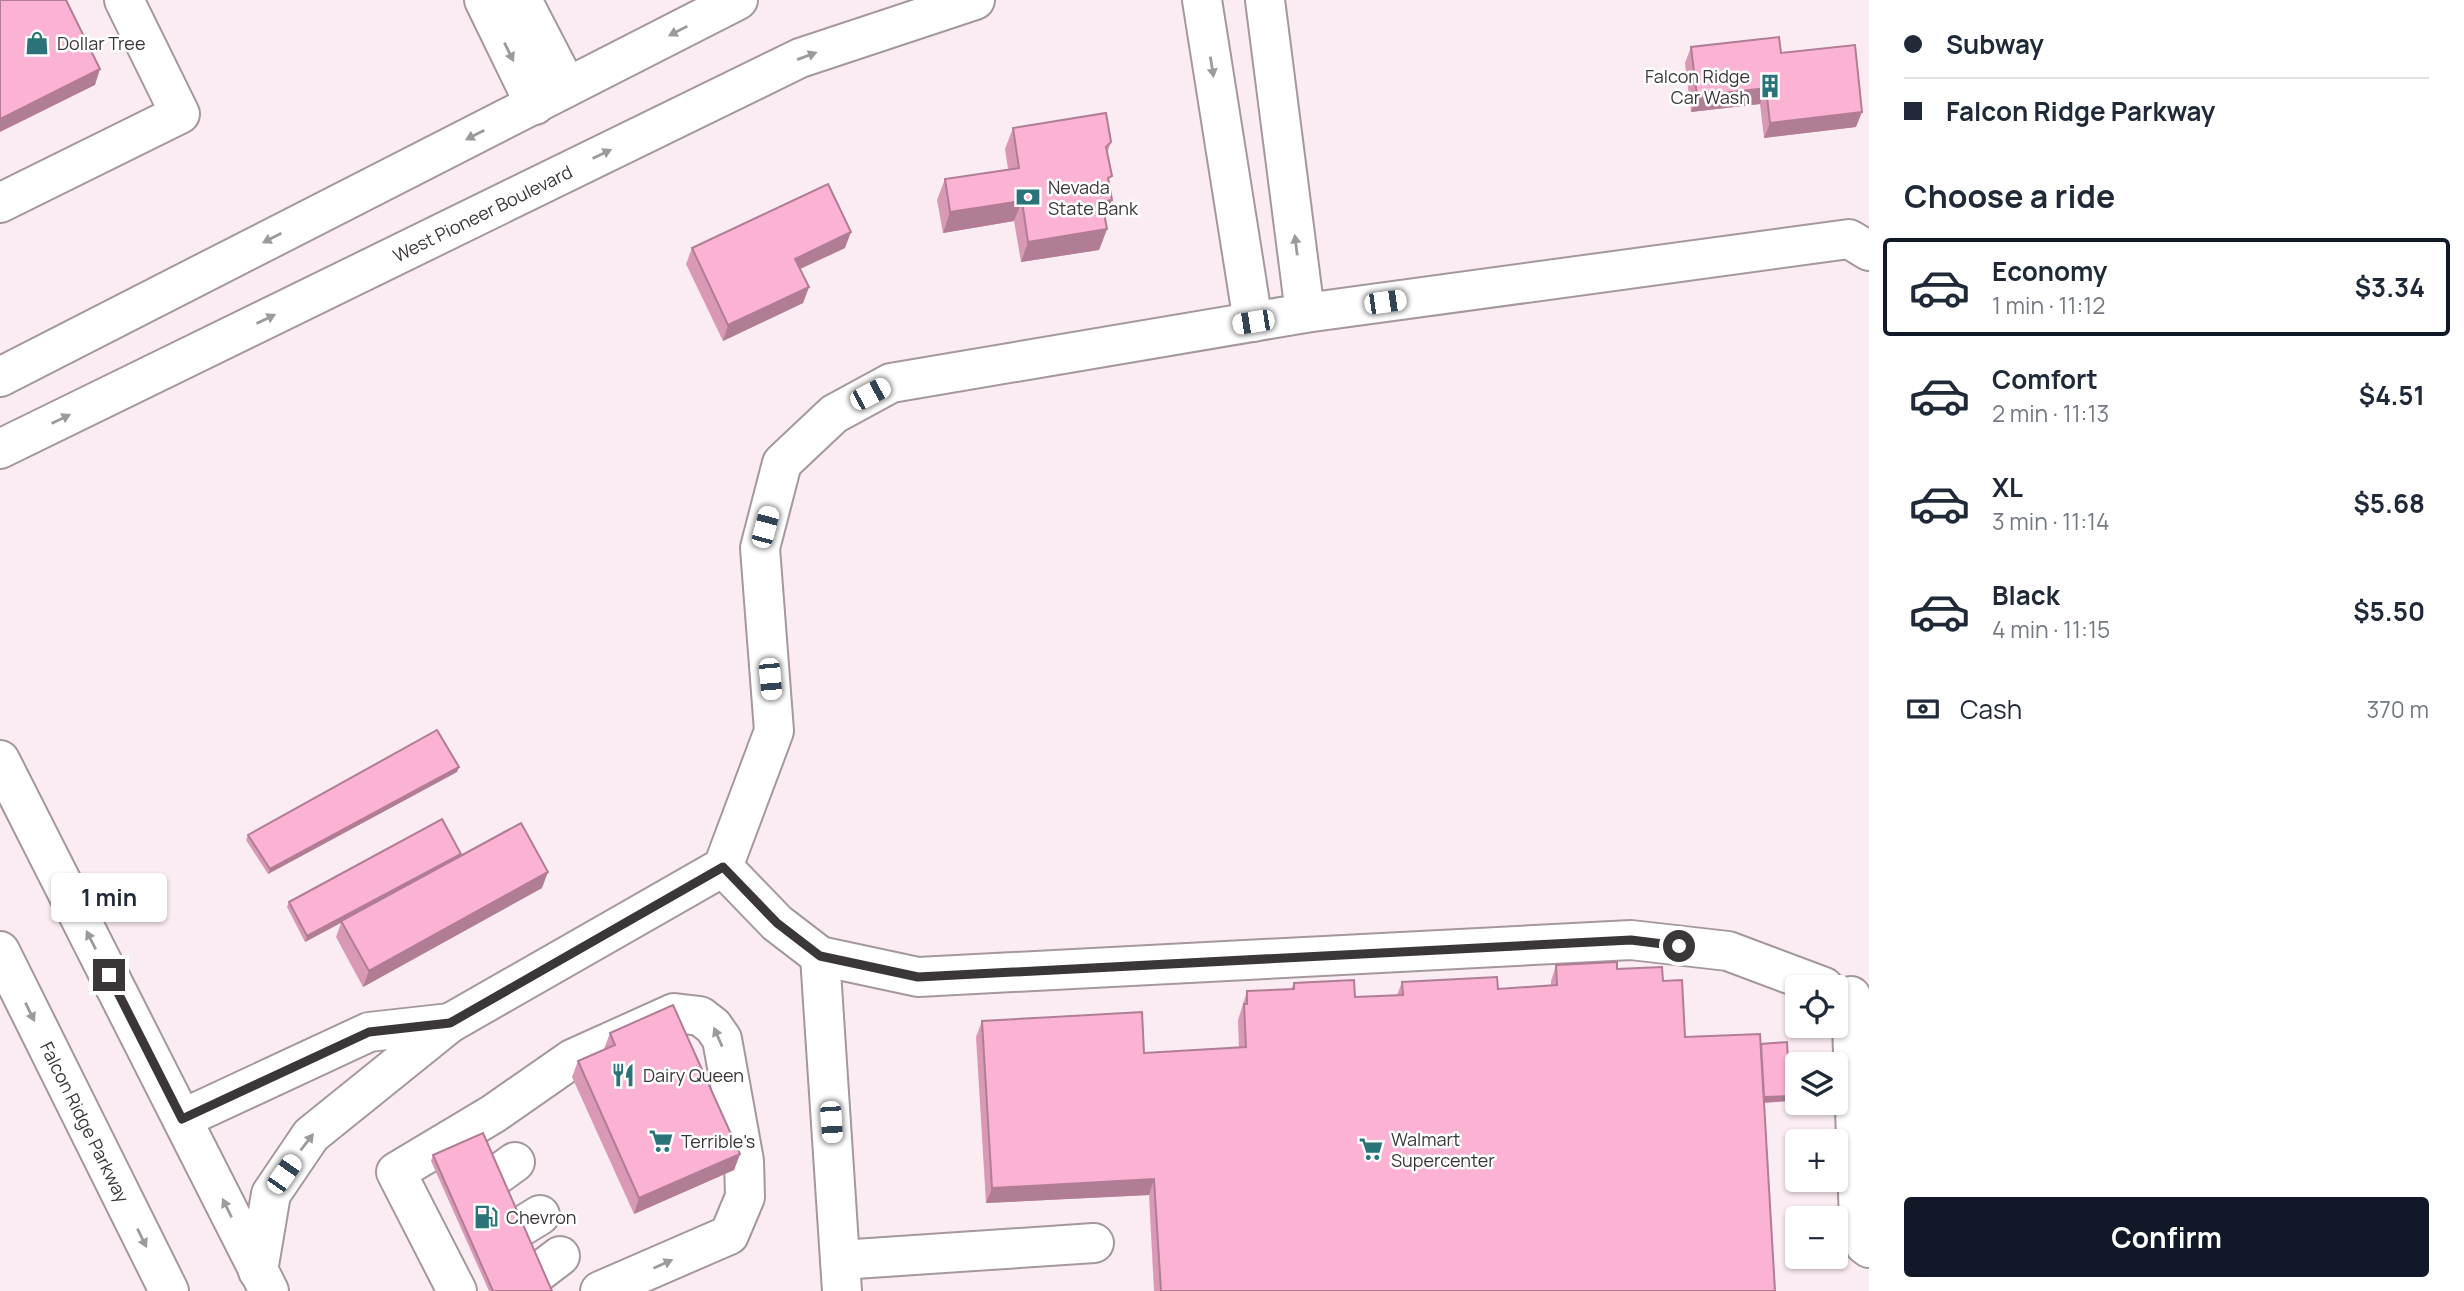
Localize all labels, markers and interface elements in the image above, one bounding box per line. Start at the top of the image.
one-way arrow [668,25,688,37]
text: Subway [1946,26,2044,62]
shop icon: Dollar Tree [23,29,51,57]
place label: Dollar Tree [57,31,145,55]
one-way arrow [504,42,515,62]
one-way arrow [797,50,818,61]
one-way arrow [1207,57,1218,79]
place label: Falcon Ridge Car Wash [1645,64,1750,109]
building icon: Falcon Ridge Car Wash [1756,72,1784,100]
text: Falcon Ridge Parkway [1946,93,2215,129]
one-way arrow [465,129,485,141]
one-way arrow [592,149,612,160]
street label: West Pioneer Boulevard [389,159,576,267]
text: Choose a ride [1904,174,2115,218]
place label: Nevada State Bank [1048,175,1139,220]
bank icon: Nevada State Bank [1014,183,1042,211]
one-way arrow [262,232,282,244]
one-way arrow [1291,234,1302,256]
text: Economy [1992,253,2107,289]
icon: car [1908,256,1971,319]
text: $3.34 [2355,269,2425,305]
car [1363,289,1408,315]
text: 1 min · 11:12 [1992,289,2105,321]
car [1231,308,1276,336]
one-way arrow [256,313,276,324]
text: Comfort [1992,361,2098,397]
icon: car [1908,364,1971,427]
car [847,375,894,413]
text: $4.51 [2359,377,2425,413]
text: 2 min · 11:13 [1992,397,2109,429]
one-way arrow [51,413,71,424]
text: XL [1992,469,2023,505]
icon: car [1908,472,1971,535]
text: $5.68 [2353,485,2425,521]
car [750,504,781,550]
text: 3 min · 11:14 [1992,505,2110,537]
text: Black [1992,577,2060,613]
icon: car [1908,580,1971,643]
text: $5.50 [2353,593,2425,629]
text: 4 min · 11:15 [1992,613,2110,645]
car [758,657,783,701]
icon: cash [1904,690,1942,728]
text: Cash [1960,691,2022,727]
text: 370 m [2367,693,2429,725]
callout: 1 min [51,874,167,922]
text: 1 min [81,881,137,913]
one-way arrow [86,930,97,950]
route start [1663,930,1695,962]
route end [93,959,125,991]
map controls [1785,975,1848,1269]
button: locate [1785,975,1848,1038]
one-way arrow [25,1002,36,1022]
one-way arrow [712,1027,724,1047]
street label: Falcon Ridge Parkway [35,1038,135,1207]
button: layers [1785,1052,1848,1115]
restaurant icon: Dairy Queen [609,1061,637,1089]
place label: Dairy Queen [643,1063,744,1087]
car [820,1100,843,1144]
supermarket icon: Terrible's [647,1127,675,1155]
place label: Walmart Supercenter [1391,1127,1495,1172]
place label: Terrible's [681,1129,755,1153]
button: + [1785,1129,1848,1192]
one-way arrow [300,1133,314,1151]
supermarket icon: Walmart Supercenter [1357,1135,1385,1163]
car [264,1151,305,1197]
button: Confirm [1904,1197,2429,1277]
one-way arrow [221,1198,232,1218]
fuel station icon: Chevron [472,1203,500,1231]
place label: Chevron [506,1205,577,1229]
button: − [1785,1206,1848,1269]
one-way arrow [136,1228,147,1248]
one-way arrow [653,1258,673,1270]

